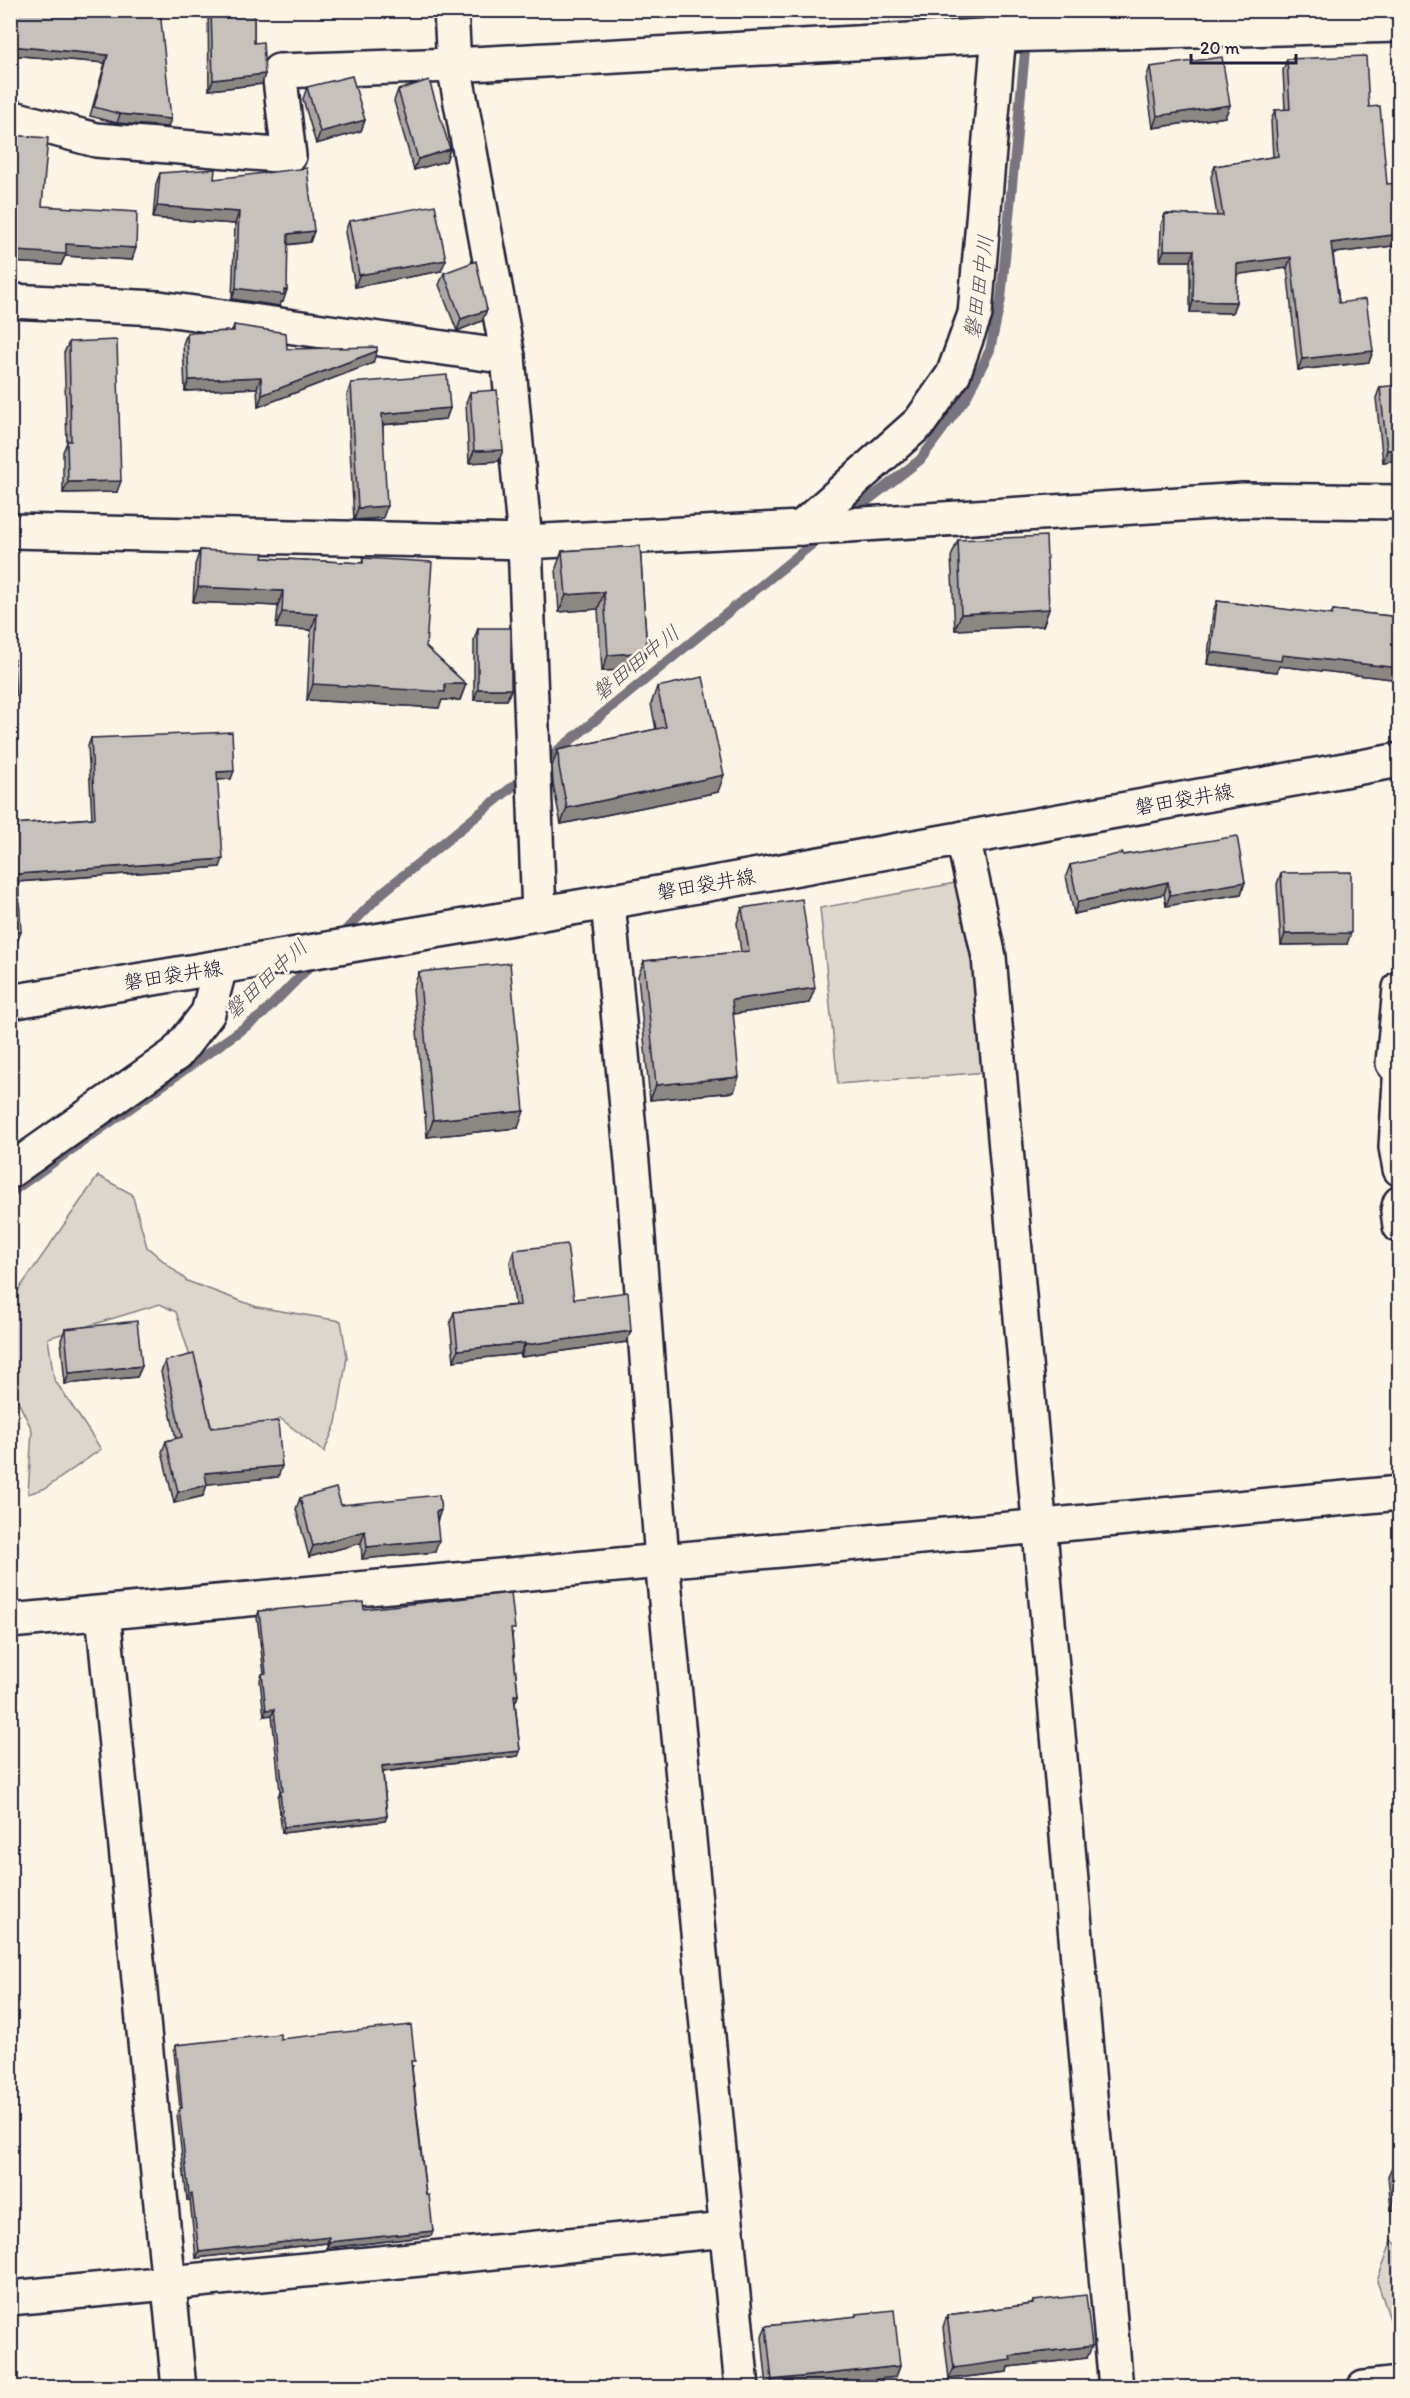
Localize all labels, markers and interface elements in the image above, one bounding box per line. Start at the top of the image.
scale bar [1191,27,1296,65]
text: 20 m [1200,37,1240,59]
water label: 磐田田中川 [959,233,998,341]
water label: 磐田田中川 [587,620,684,705]
street label: 磐田袋井線 [1133,778,1235,820]
street label: 磐田袋井線 [655,863,757,905]
water label: 磐田田中川 [219,934,313,1024]
street label: 磐田袋井線 [122,955,224,995]

